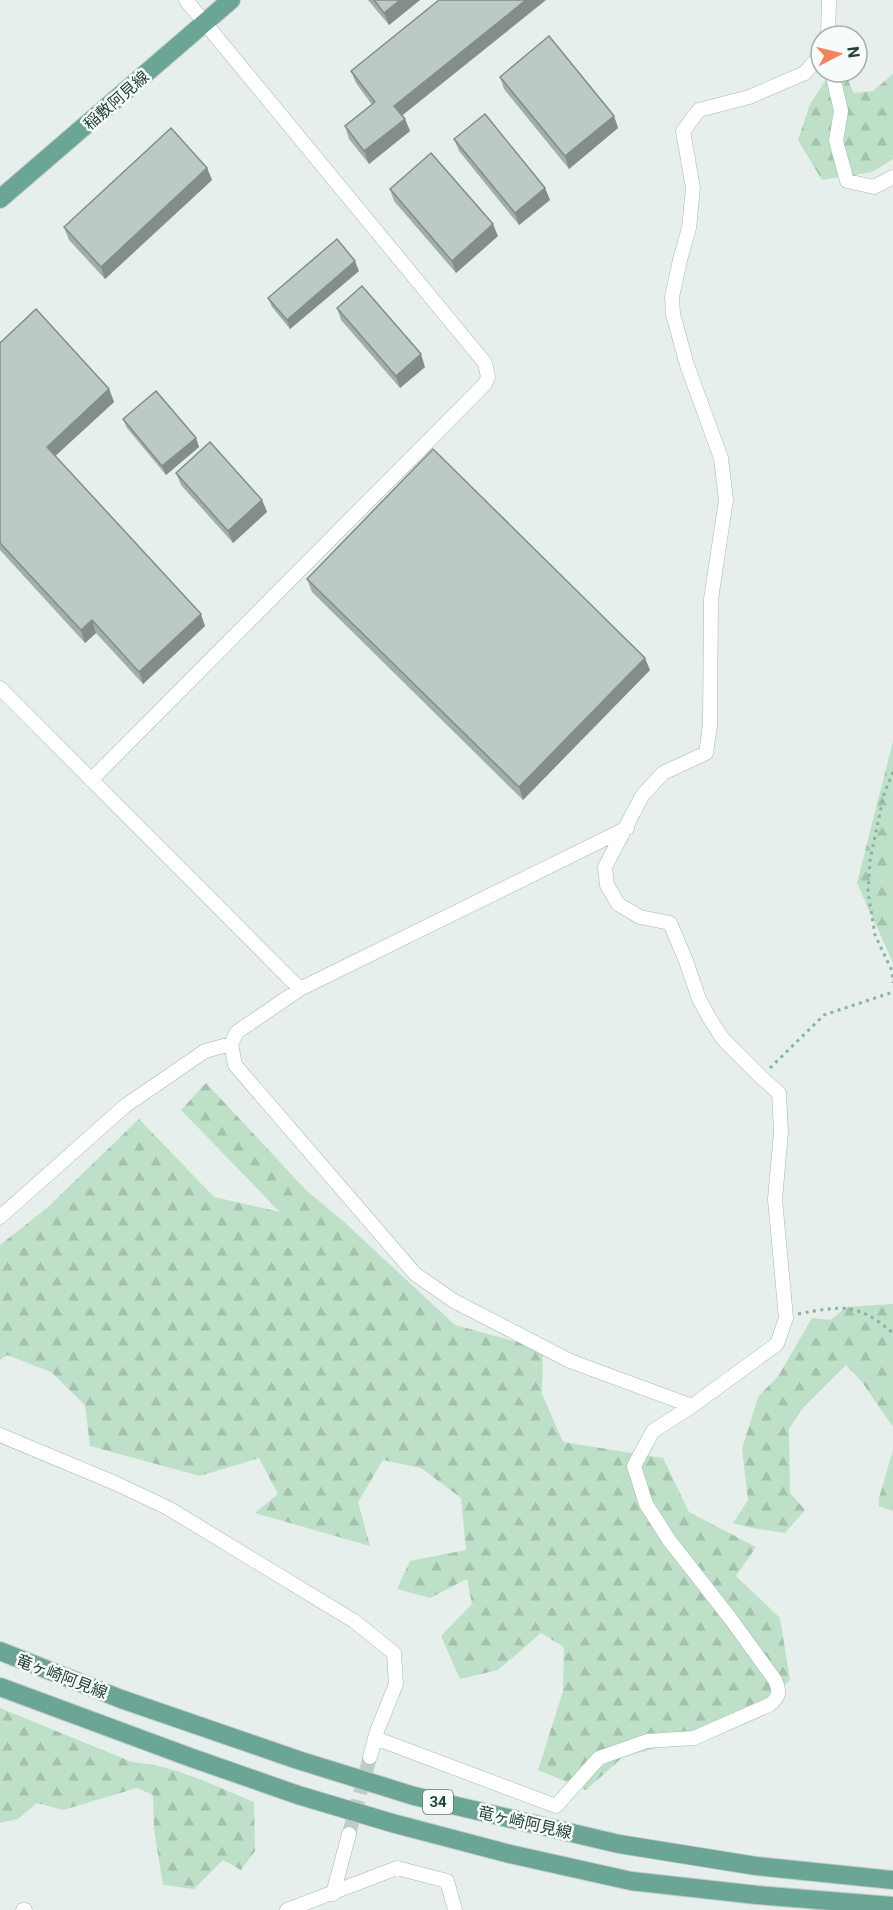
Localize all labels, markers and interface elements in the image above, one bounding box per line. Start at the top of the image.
north arrow [809,24,869,84]
text: N [843,45,864,59]
street label: 稲敷阿見線 [80,67,153,134]
street label: 竜ヶ崎阿見線 [14,1650,110,1703]
road number: 34 [423,1790,453,1814]
street label: 竜ヶ崎阿見線 [476,1802,574,1843]

